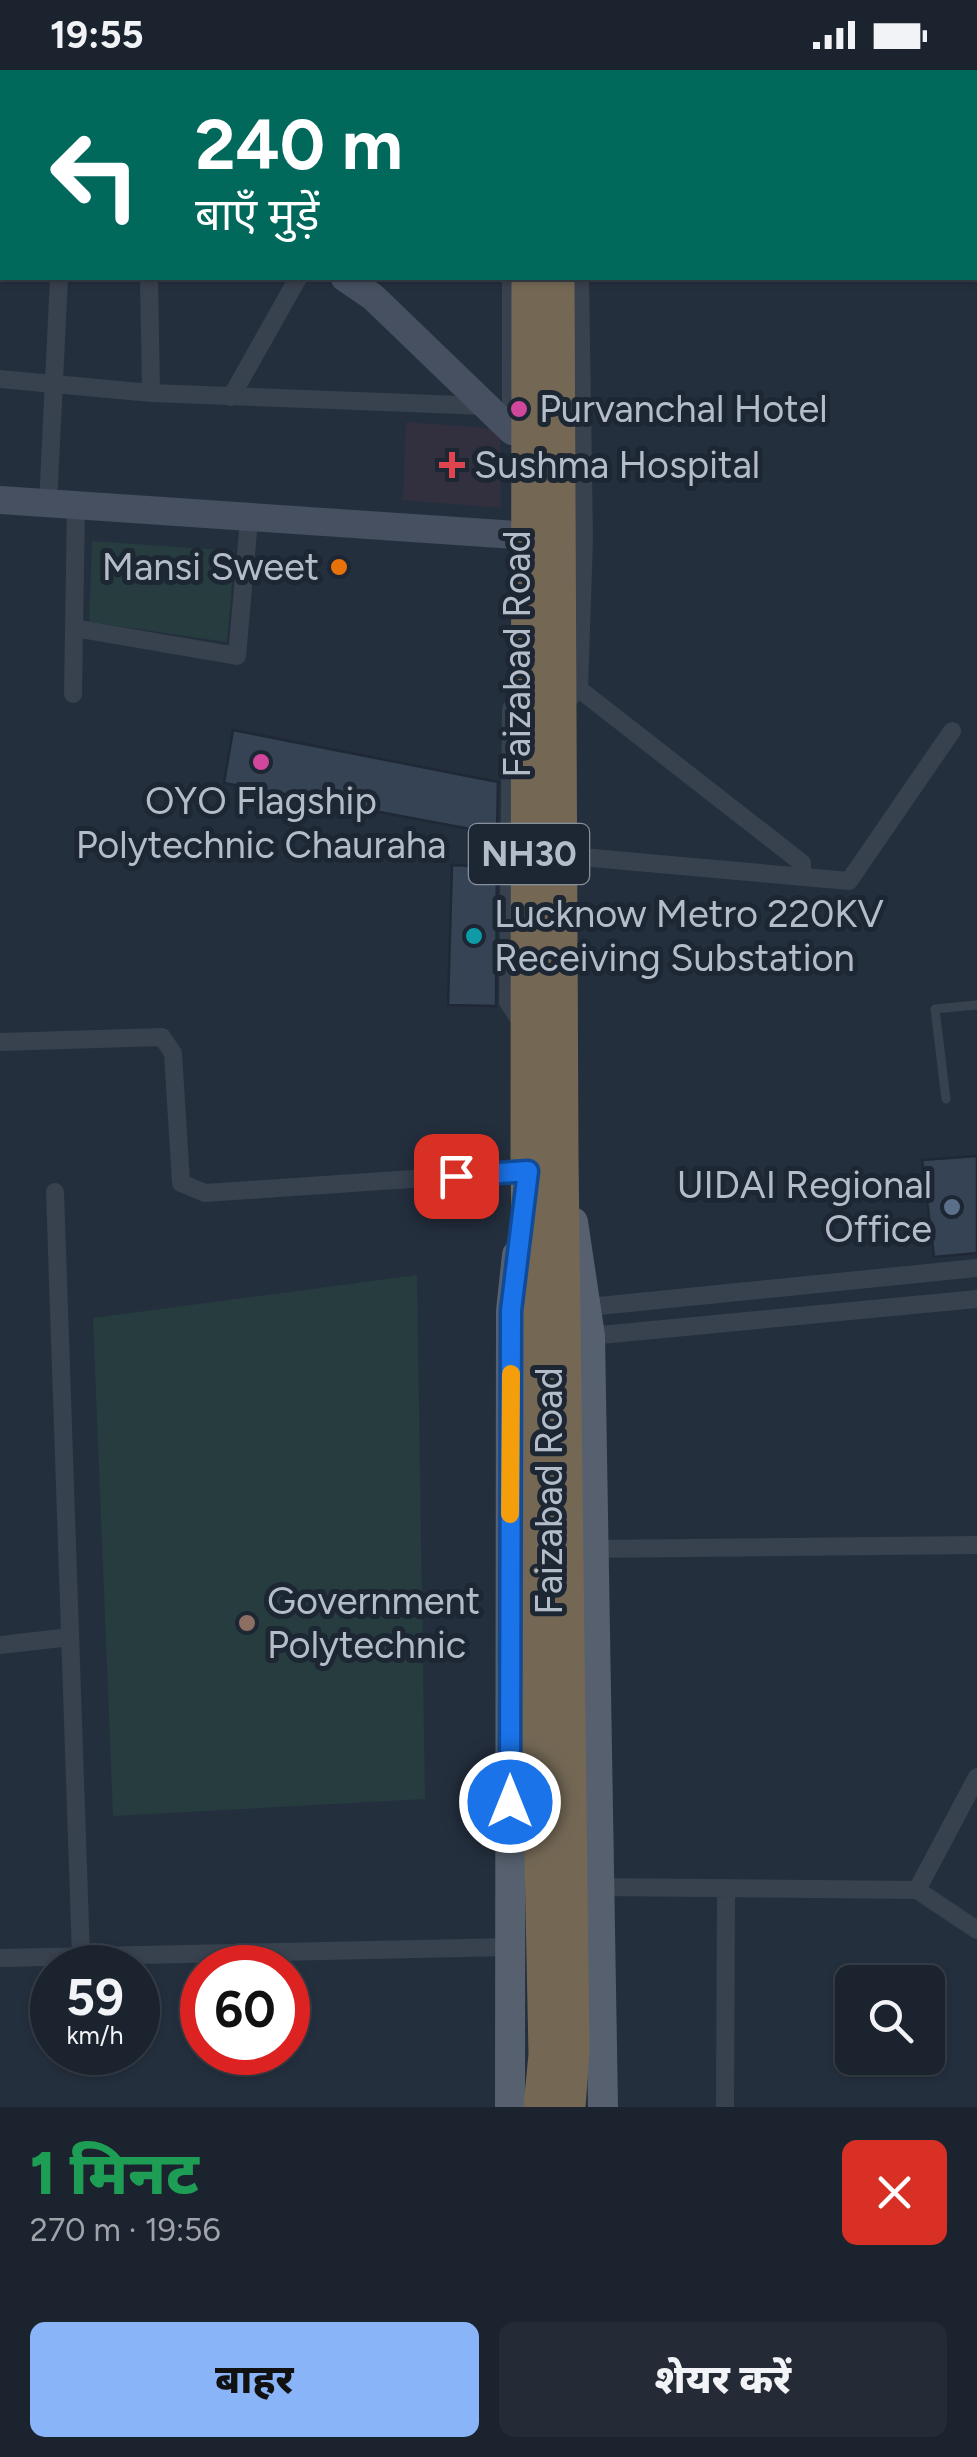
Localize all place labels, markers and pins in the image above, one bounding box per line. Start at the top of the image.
place label: Purvanchal Hotel [539,386,828,432]
marker: Purvanchal Hotel [508,398,530,420]
place label: Sushma Hospital [474,442,760,488]
marker: Sushma Hospital [439,452,465,478]
place label: Mansi Sweet [102,544,319,590]
marker: Mansi Sweet [328,556,350,578]
marker: OYO Flagship Polytechnic Chauraha [250,751,272,773]
place label: OYO Flagship Polytechnic Chauraha [76,778,446,868]
place label: Lucknow Metro 220KV Receiving Substation [494,891,884,981]
marker: Lucknow Metro 220KV Receiving Substation [463,925,485,947]
pin [414,1134,499,1219]
place label: UIDAI Regional Office [677,1162,932,1252]
marker: UIDAI Regional Office [941,1196,963,1218]
place label: Government Polytechnic [267,1578,480,1668]
marker: Government Polytechnic [236,1612,258,1634]

